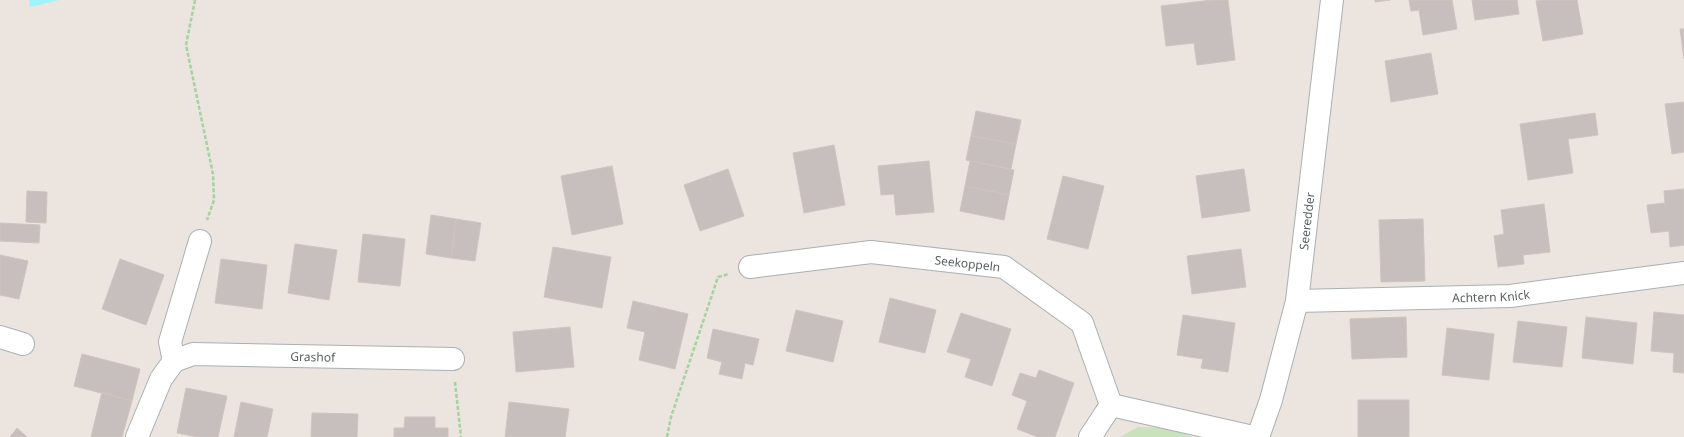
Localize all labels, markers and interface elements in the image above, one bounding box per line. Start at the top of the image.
street label: Seeredder [1294,191,1318,251]
street label: Seekoppeln [934,251,1001,275]
street label: Achtern Knick [1452,285,1531,306]
street label: Grashof [290,347,336,365]

